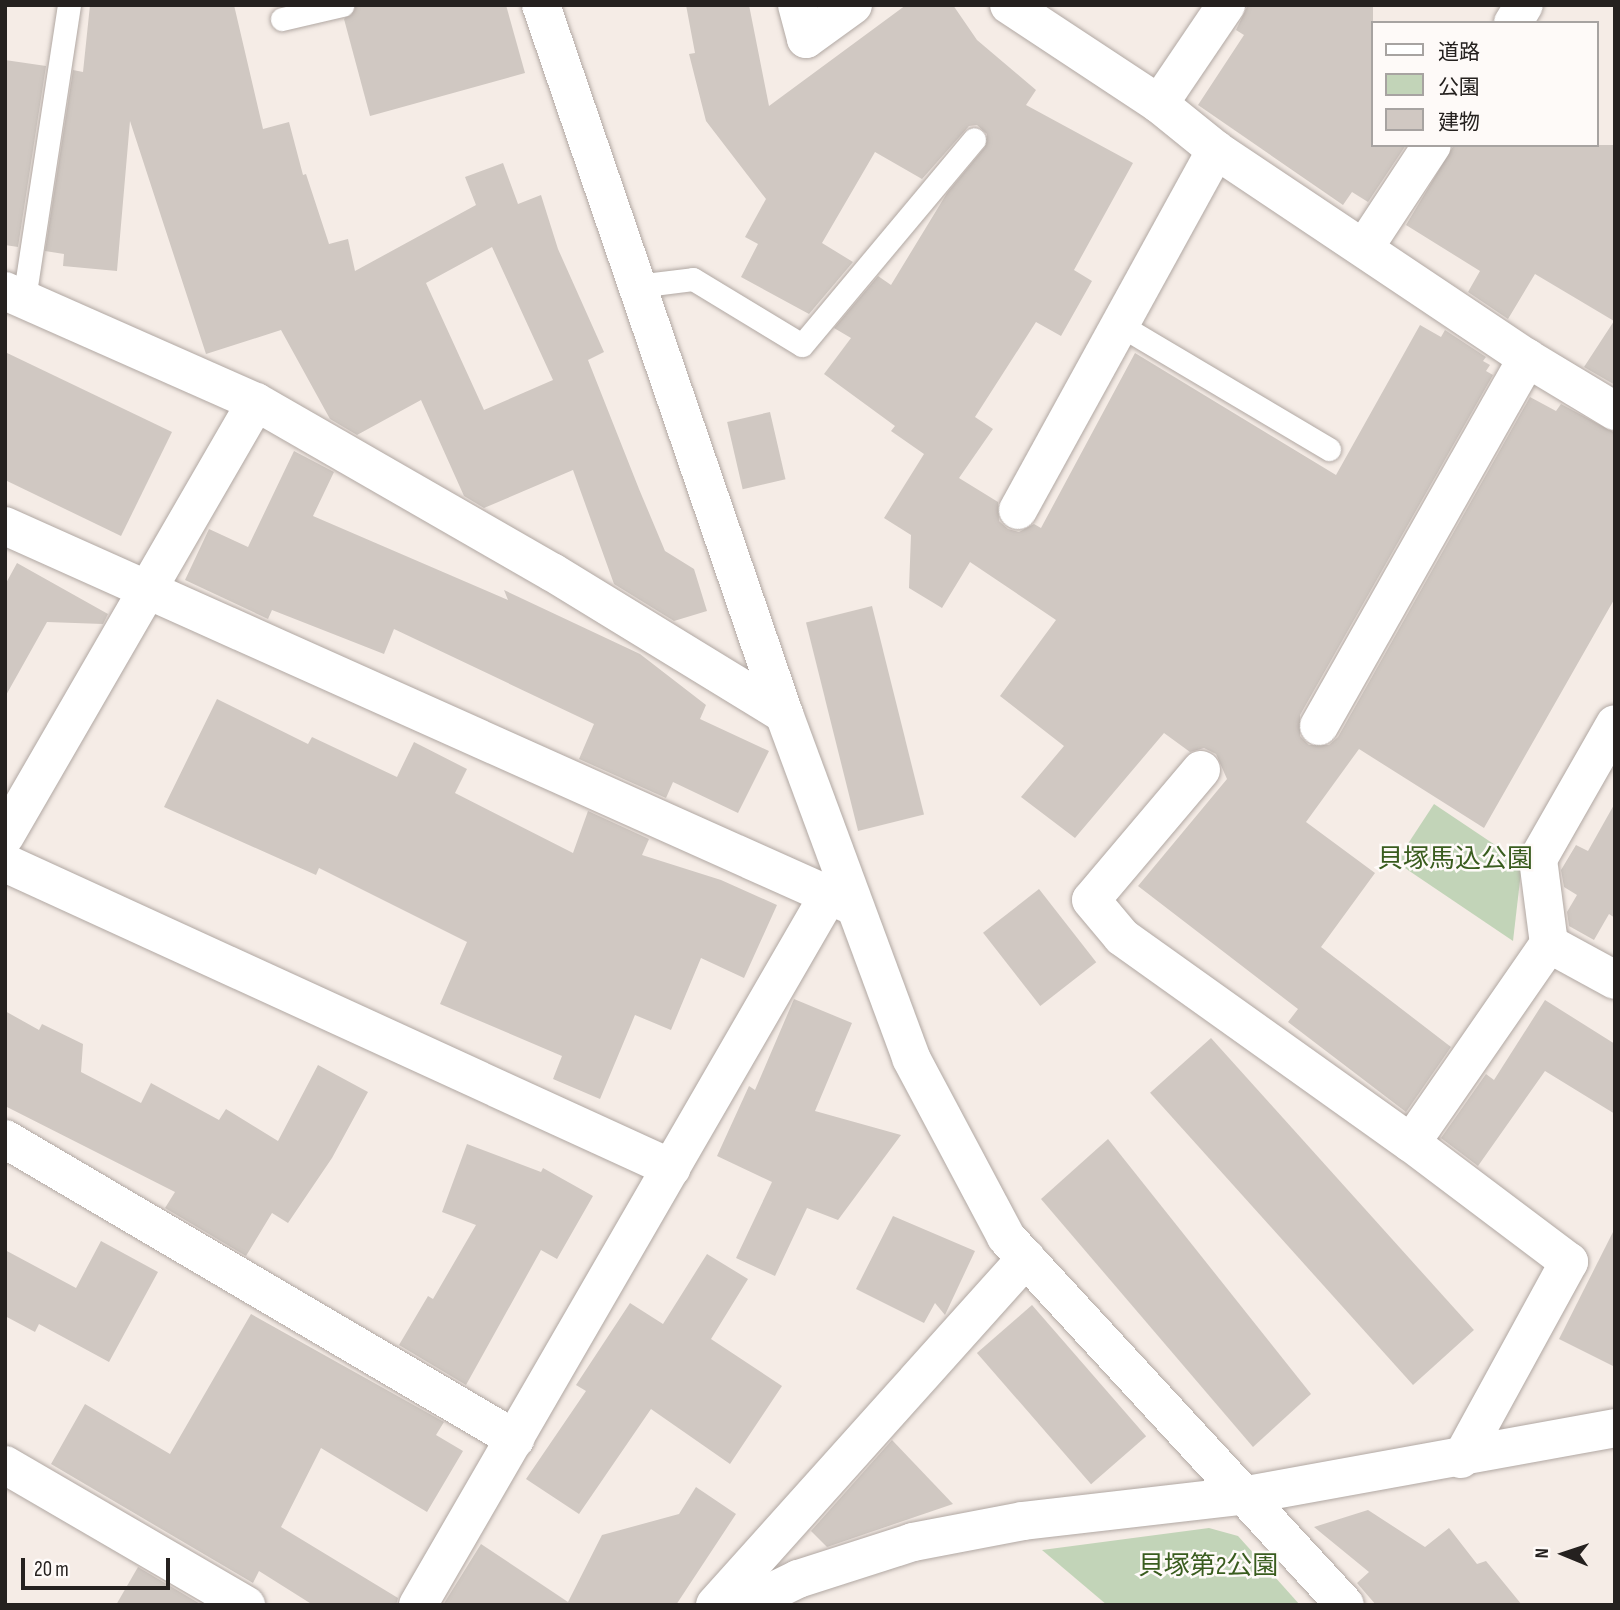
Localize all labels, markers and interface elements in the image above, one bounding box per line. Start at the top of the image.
legend [1372,21,1599,147]
text: 道路 [1438,40,1480,65]
text: 公園 [1438,75,1480,100]
text: 建物 [1438,110,1480,135]
park label: 貝塚馬込公園 [1377,844,1533,876]
north arrow [1529,1519,1599,1589]
scale bar [24,1544,173,1588]
text: N [1531,1548,1554,1559]
park label: 貝塚第2公園 [1138,1551,1278,1583]
text: 20 m [34,1557,69,1582]

